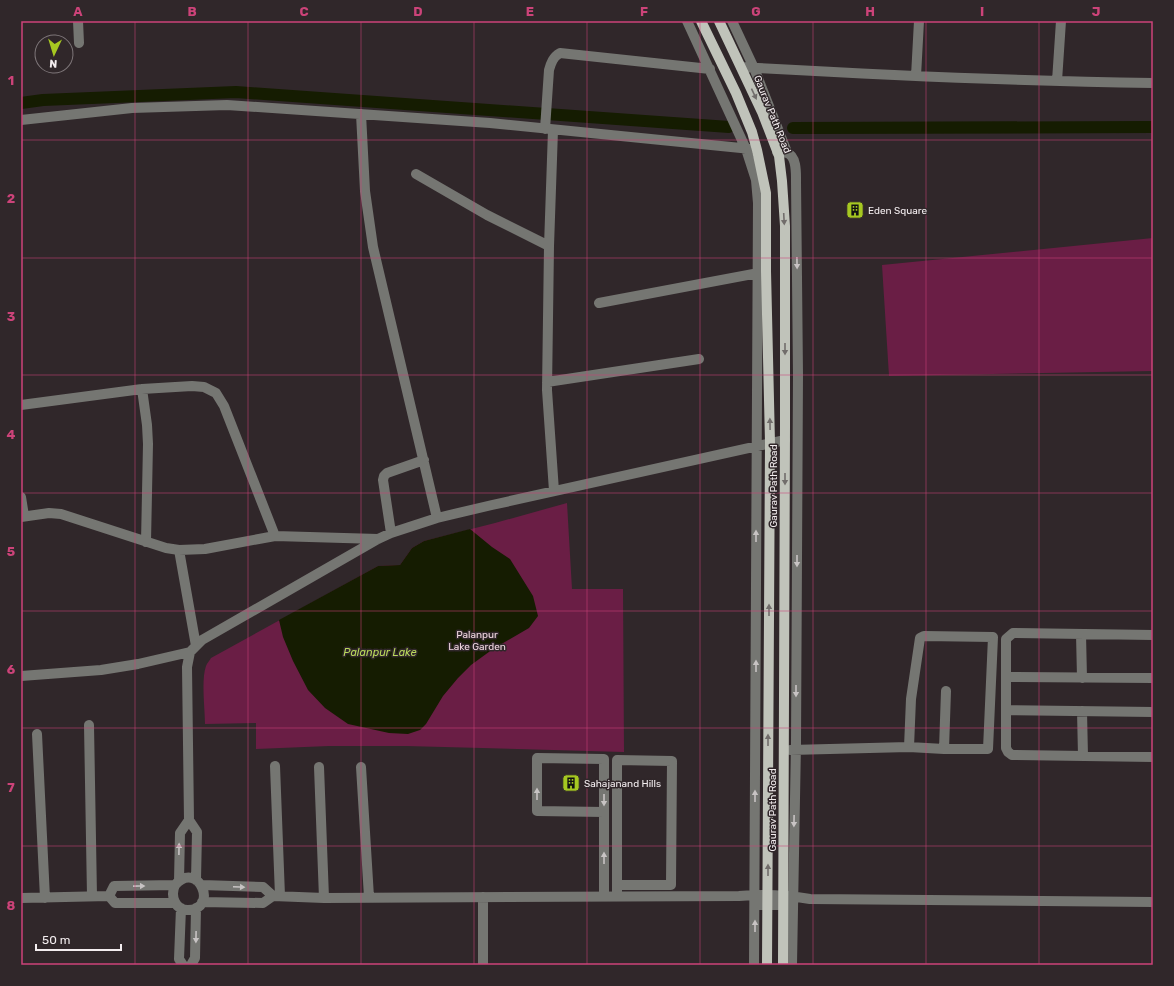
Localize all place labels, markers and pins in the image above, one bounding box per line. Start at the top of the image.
building icon: Eden Square [845,200,865,220]
place label: Eden Square [868,205,927,217]
building icon: Sahajanand Hills [561,773,581,793]
place label: Sahajanand Hills [584,778,661,790]

